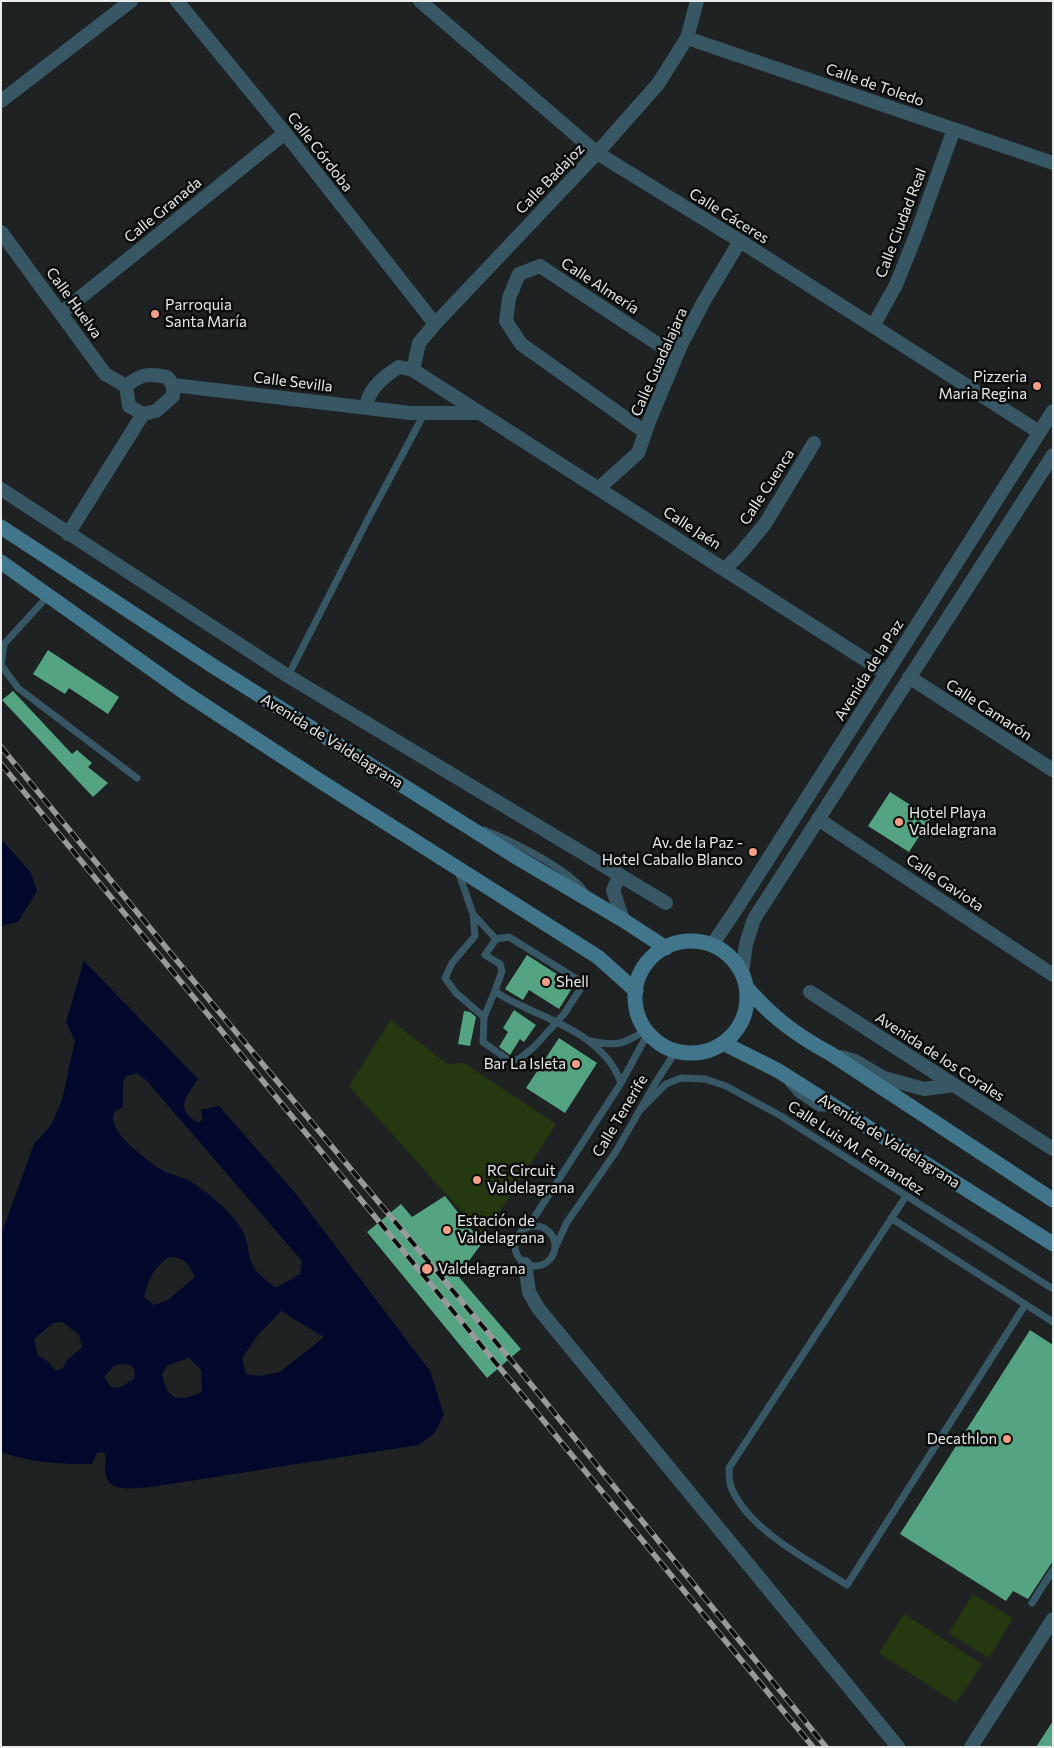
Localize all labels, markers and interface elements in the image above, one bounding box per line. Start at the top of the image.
street label: Calle de Toledo [823,60,927,110]
street label: Calle Córdoba [283,109,357,195]
street label: Calle Badajoz [512,140,588,218]
street label: Calle Ciudad Real [872,166,930,280]
street label: Calle Granada [121,173,205,247]
street label: Calle Cáceres [686,184,772,248]
street label: Calle Almería [558,254,642,318]
street label: Calle Huelva [42,264,106,342]
place label: Parroquia Santa María [165,296,247,331]
street label: Calle Guadalajara [627,305,691,419]
marker: Parroquia Santa María [149,308,161,320]
street label: Calle Sevilla [252,368,334,396]
place label: Pizzeria Maria Regina [938,368,1027,403]
marker: Pizzeria Maria Regina [1031,380,1043,392]
street label: Calle Cuenca [736,446,798,528]
street label: Calle Jaén [660,503,724,553]
street label: Avenida de la Paz [831,616,907,724]
street label: Calle Camarón [943,676,1035,744]
street label: Avenida de Valdelagrana [258,690,406,792]
place label: Hotel Playa Valdelagrana [909,804,997,839]
marker: Hotel Playa Valdelagrana [893,816,905,828]
place label: Av. de la Paz - Hotel Caballo Blanco [602,834,743,869]
marker: Av. de la Paz - Hotel Caballo Blanco [747,846,759,858]
street label: Calle Gaviota [903,850,987,916]
place label: Shell [556,973,589,991]
marker: Shell [540,976,552,988]
street label: Avenida de los Corales [872,1009,1008,1105]
place label: Bar La Isleta [484,1055,566,1073]
marker: Bar La Isleta [570,1058,582,1070]
street label: Calle Tenerife [588,1072,652,1160]
street label: Avenida de Valdelagrana [815,1090,963,1192]
street label: Calle Luis M. Fernandez [784,1097,928,1199]
place label: RC Circuit Valdelagrana [487,1162,575,1197]
marker: RC Circuit Valdelagrana [471,1174,483,1186]
place label: Estación de Valdelagrana [457,1212,545,1247]
marker: Estación de Valdelagrana [441,1224,453,1236]
place label: Valdelagrana [438,1260,526,1278]
marker: Valdelagrana [420,1262,434,1276]
place label: Decathlon [927,1430,997,1448]
marker: Decathlon [1001,1433,1013,1445]

